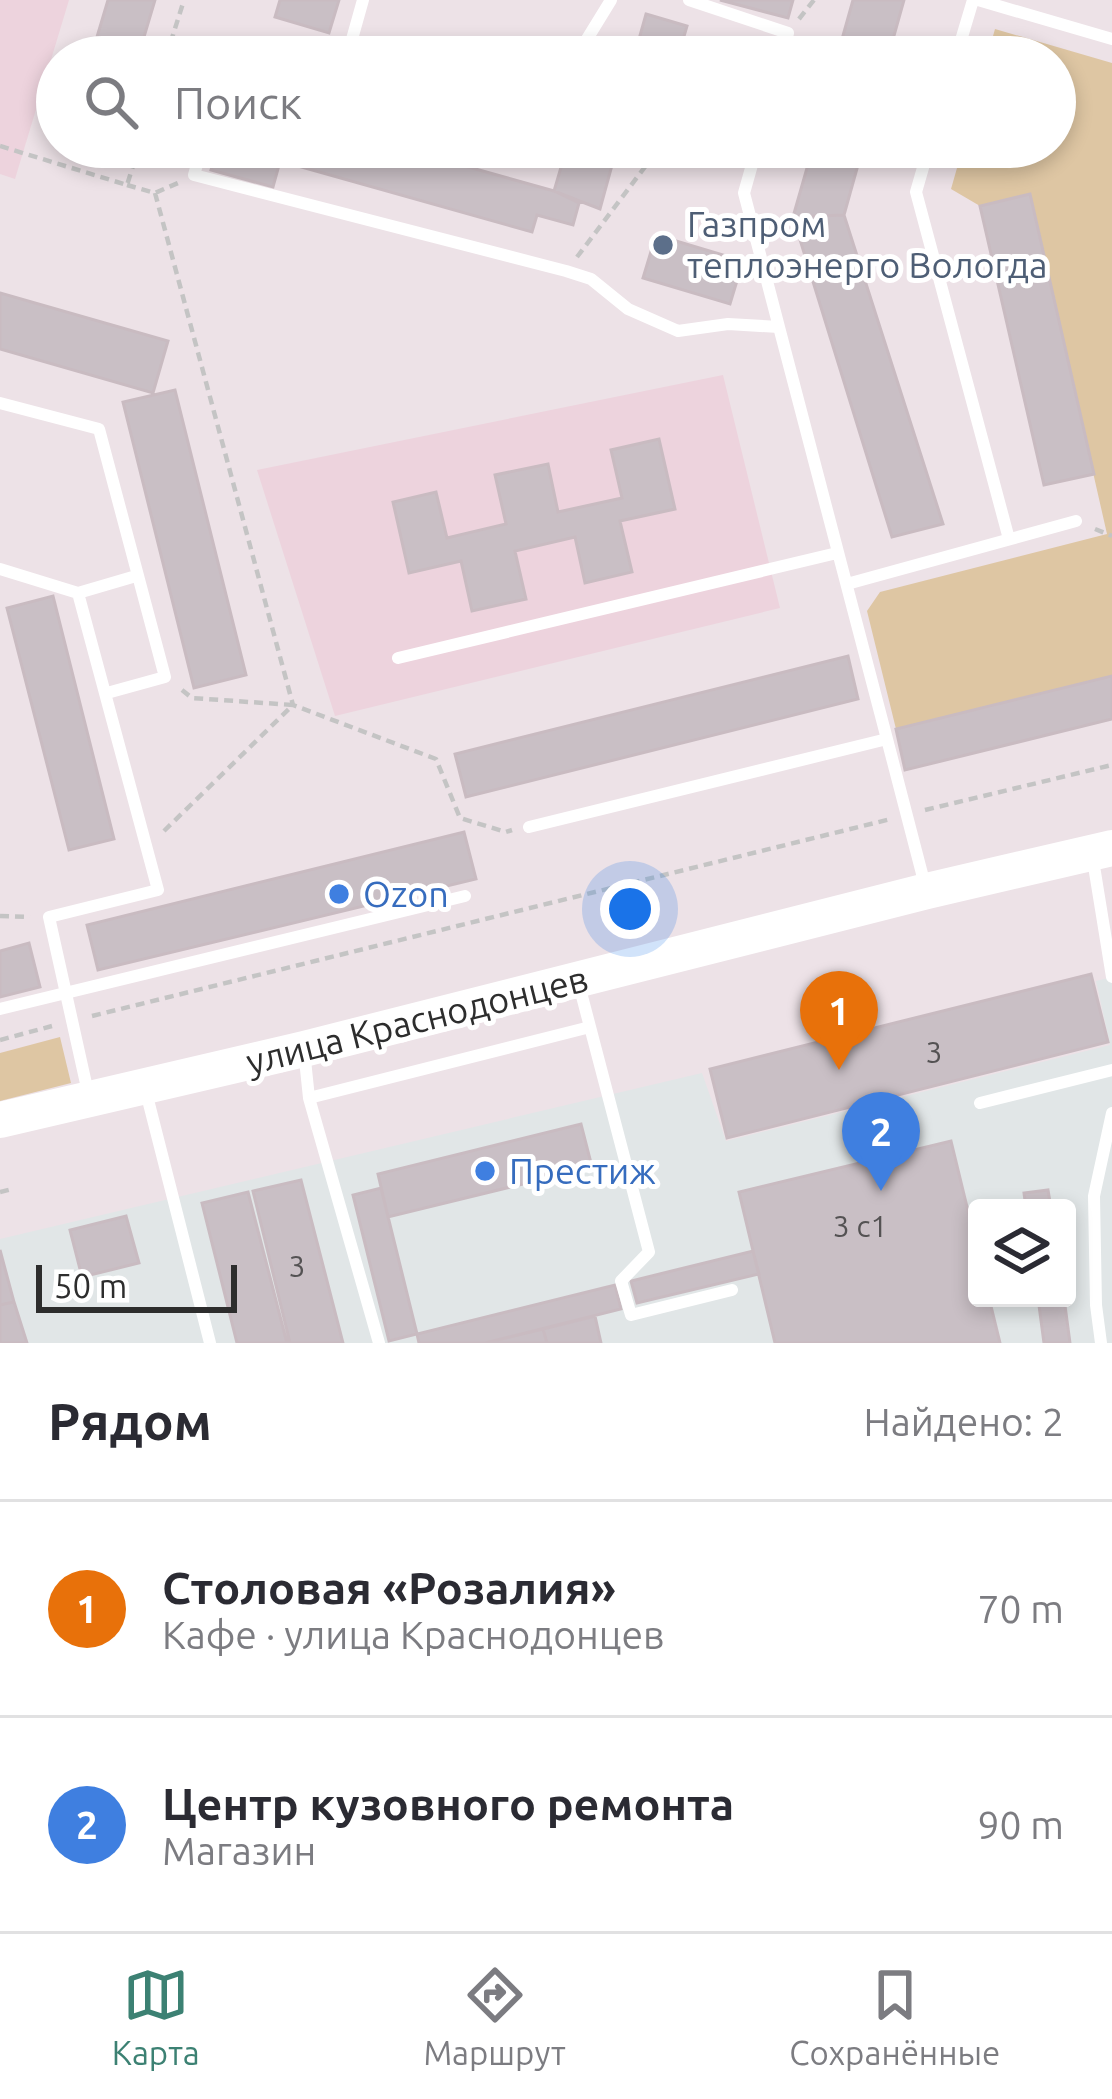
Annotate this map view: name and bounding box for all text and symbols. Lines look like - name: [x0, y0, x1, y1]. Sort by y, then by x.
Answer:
- search box: [36, 36, 1076, 168]
- icon: search: [78, 69, 144, 135]
- text: Поиск: [174, 77, 302, 128]
- place label: Газпром теплоэнерго Вологда: [687, 203, 1048, 285]
- marker: Газпром теплоэнерго Вологда: [650, 232, 676, 258]
- place label: Ozon: [363, 873, 449, 914]
- your location: [600, 879, 660, 939]
- marker: Ozon: [326, 881, 352, 907]
- street label: улица Краснодонцев: [242, 957, 592, 1082]
- pin: 1: [800, 971, 878, 1070]
- house number: 3: [926, 1035, 942, 1069]
- pin: 2: [842, 1092, 920, 1191]
- place label: Престиж: [509, 1150, 656, 1191]
- marker: Престиж: [472, 1158, 498, 1184]
- map controls: [968, 1199, 1076, 1307]
- button: layers: [968, 1199, 1076, 1307]
- house number: 3 с1: [833, 1209, 887, 1243]
- house number: 3: [289, 1249, 305, 1283]
- scale bar: [36, 1259, 237, 1312]
- text: 50 m: [54, 1267, 127, 1304]
- text: Рядом: [48, 1392, 212, 1450]
- text: Найдено: 2: [864, 1400, 1064, 1443]
- text: Столовая «Розалия»: [162, 1562, 616, 1613]
- text: 1: [76, 1587, 98, 1630]
- text: 70 m: [977, 1587, 1064, 1630]
- text: Кафе · улица Краснодонцев: [162, 1613, 665, 1656]
- text: Центр кузовного ремонта: [162, 1778, 734, 1829]
- text: 2: [76, 1803, 98, 1846]
- text: 90 m: [977, 1803, 1064, 1846]
- text: Магазин: [162, 1829, 316, 1872]
- tab: Карта: [112, 1962, 200, 2071]
- tab: Маршрут: [423, 1962, 566, 2071]
- tab: Сохранённые: [789, 1962, 1000, 2071]

